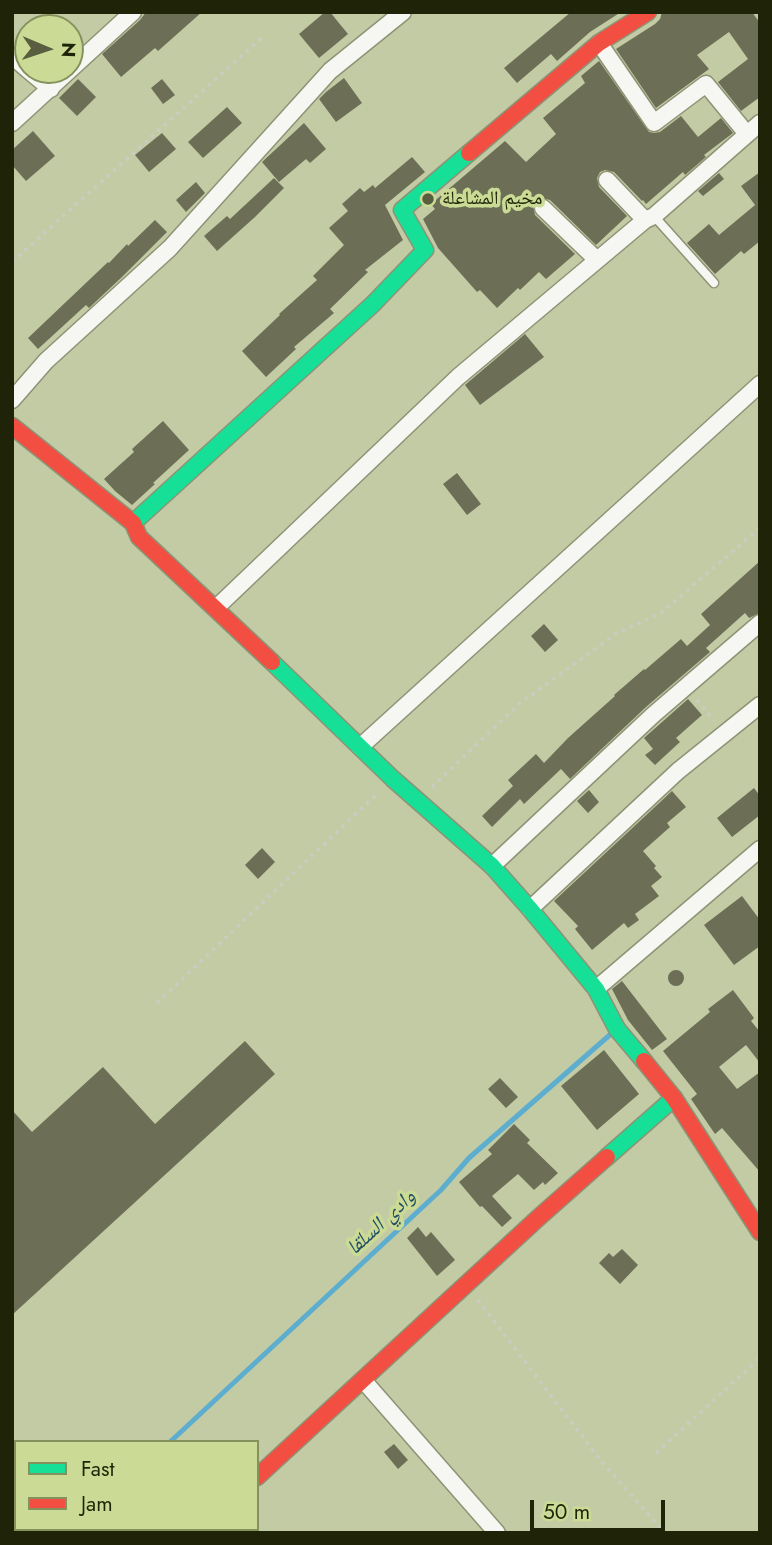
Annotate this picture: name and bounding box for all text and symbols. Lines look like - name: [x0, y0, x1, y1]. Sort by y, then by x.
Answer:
- north arrow: [14, 14, 84, 84]
- text: N: [55, 42, 82, 58]
- place label: مخيم المشاعلة: [442, 188, 543, 210]
- marker: مخيم المشاعلة: [420, 191, 436, 207]
- water label: وادي السلقا: [342, 1185, 422, 1261]
- legend: [14, 1440, 259, 1531]
- text: Fast: [81, 1454, 114, 1484]
- scale bar: [534, 1486, 669, 1530]
- text: Jam: [81, 1489, 113, 1519]
- text: 50 m: [543, 1497, 590, 1527]

